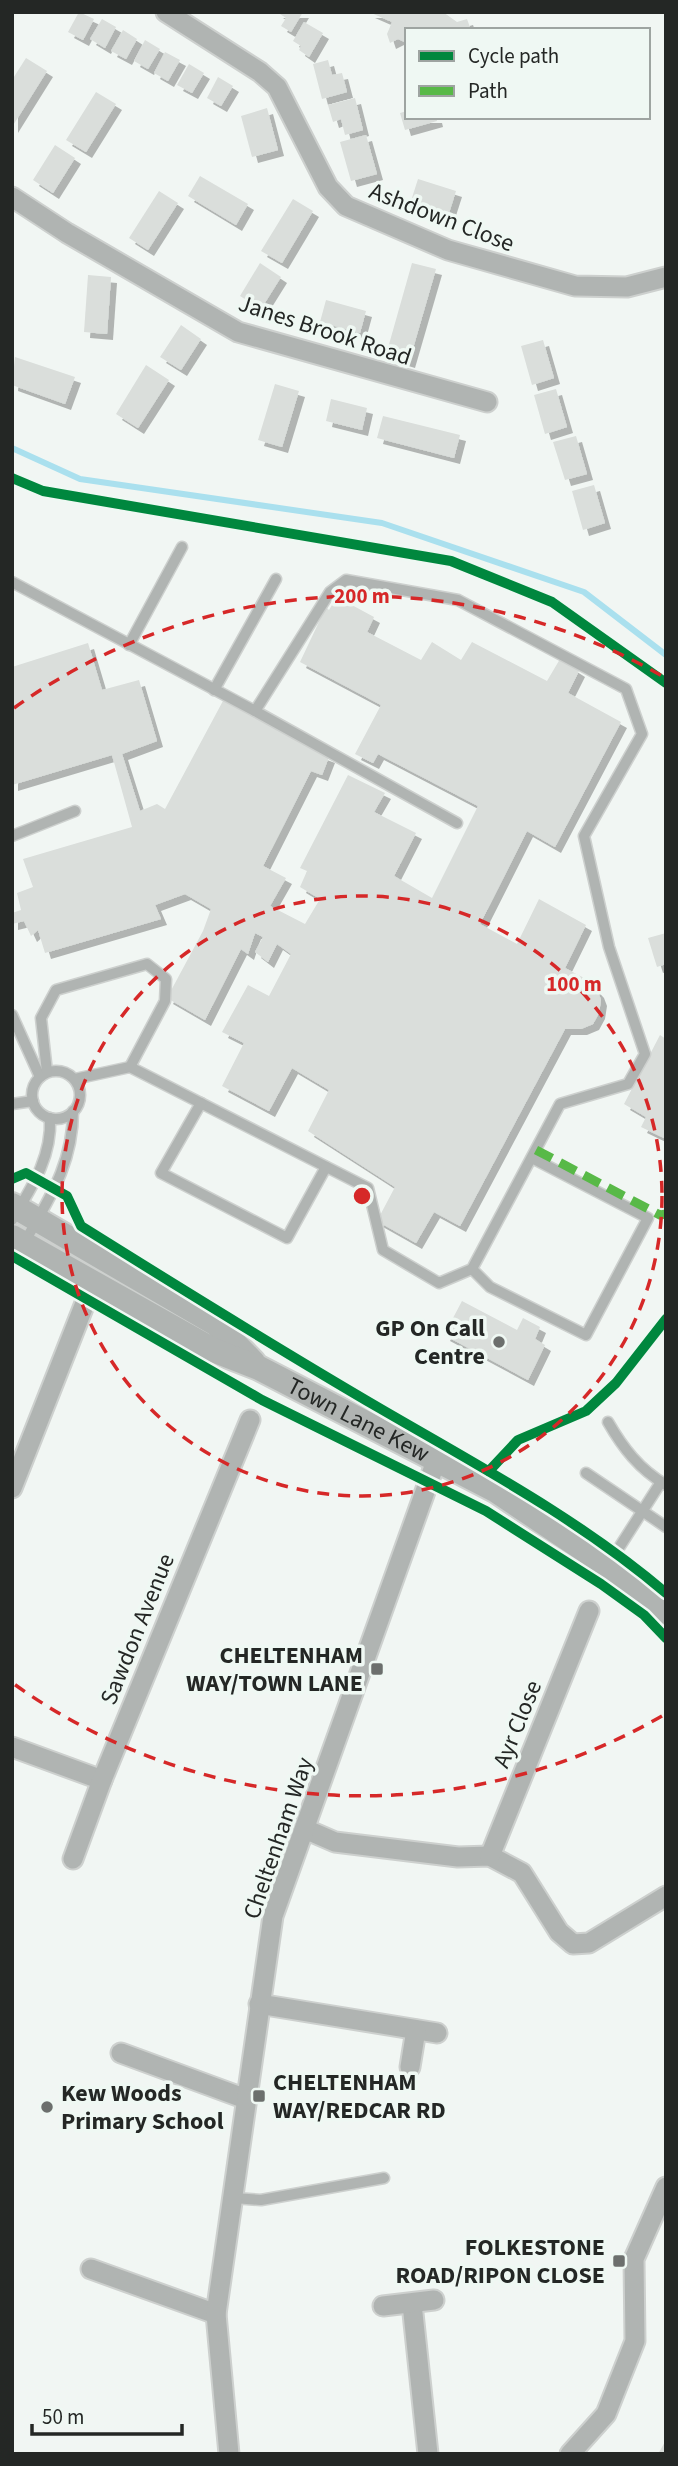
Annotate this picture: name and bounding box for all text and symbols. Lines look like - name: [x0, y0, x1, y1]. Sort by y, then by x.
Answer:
- legend: [405, 28, 650, 119]
- text: Cycle path: [468, 41, 559, 71]
- text: Path: [468, 76, 508, 106]
- street label: Ashdown Close: [364, 174, 519, 261]
- street label: Janes Brook Road: [234, 286, 416, 375]
- text: 200 m: [334, 581, 390, 611]
- text: 100 m: [546, 969, 602, 999]
- centre of rings: [350, 1184, 374, 1208]
- place label: GP On Call Centre: [375, 1311, 485, 1374]
- marker: GP On Call Centre: [491, 1334, 507, 1350]
- street label: Town Lane Kew: [281, 1368, 436, 1471]
- street label: Sawdon Avenue: [91, 1548, 184, 1710]
- place label: CHELTENHAM WAY/TOWN LANE: [186, 1638, 363, 1701]
- marker: CHELTENHAM WAY/TOWN LANE: [369, 1661, 385, 1677]
- street label: Ayr Close: [484, 1675, 551, 1773]
- street label: Cheltenham Way: [234, 1752, 323, 1924]
- place label: CHELTENHAM WAY/REDCAR RD: [273, 2065, 446, 2128]
- place label: Kew Woods Primary School: [61, 2076, 224, 2139]
- marker: CHELTENHAM WAY/REDCAR RD: [251, 2088, 267, 2104]
- marker: Kew Woods Primary School: [39, 2099, 55, 2115]
- place label: FOLKESTONE ROAD/RIPON CLOSE: [395, 2230, 605, 2293]
- marker: FOLKESTONE ROAD/RIPON CLOSE: [611, 2253, 627, 2269]
- scale bar: [32, 2392, 182, 2436]
- text: 50 m: [42, 2402, 84, 2432]

